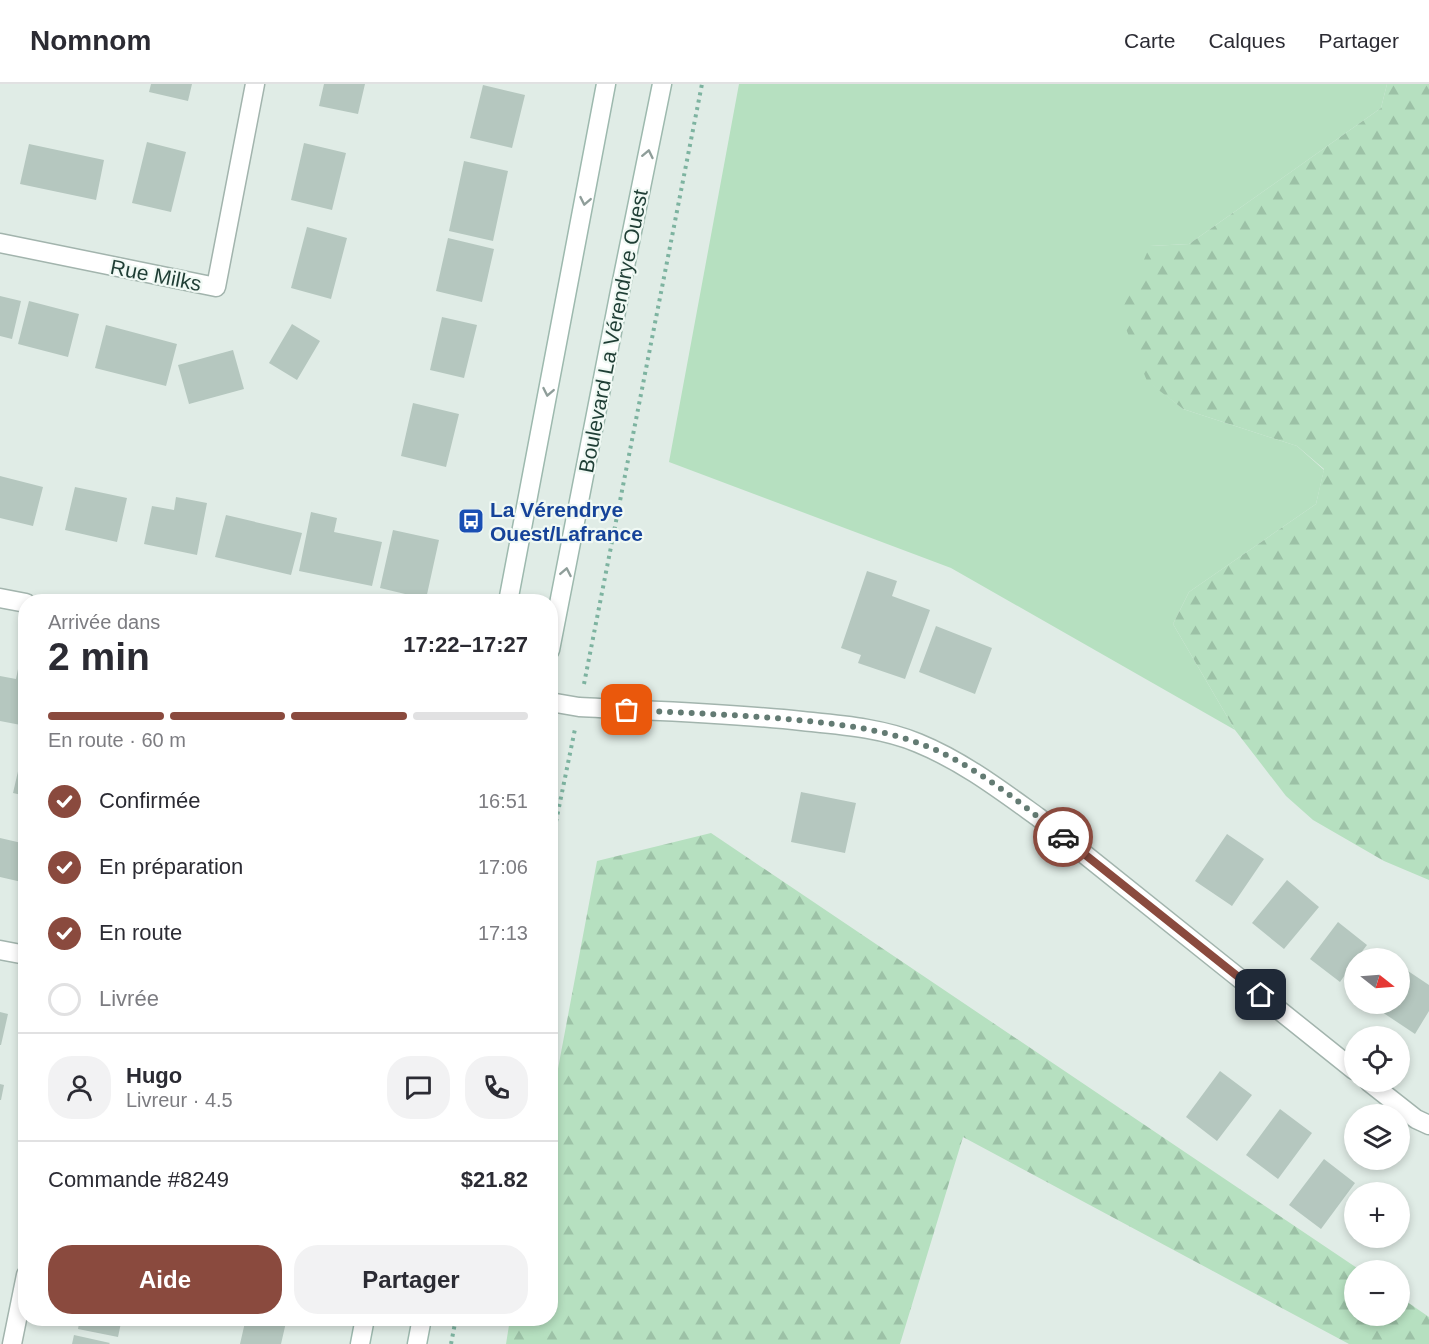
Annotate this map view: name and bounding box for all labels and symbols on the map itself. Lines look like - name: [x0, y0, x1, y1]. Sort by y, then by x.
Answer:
- one-way arrow: [641, 149, 654, 159]
- street label: Boulevard La Vérendrye Ouest: [574, 187, 652, 475]
- one-way arrow: [579, 195, 592, 205]
- street label: Rue Milks: [109, 255, 203, 295]
- one-way arrow: [542, 387, 555, 397]
- place label: La Vérendrye Ouest/Lafrance: [490, 498, 643, 545]
- bus stop icon: La Vérendrye Ouest/Lafrance: [456, 506, 486, 536]
- one-way arrow: [559, 567, 572, 577]
- pin: [601, 684, 652, 735]
- courier: [1033, 807, 1093, 867]
- north arrow: [1344, 948, 1410, 1014]
- pin: [1235, 969, 1286, 1020]

